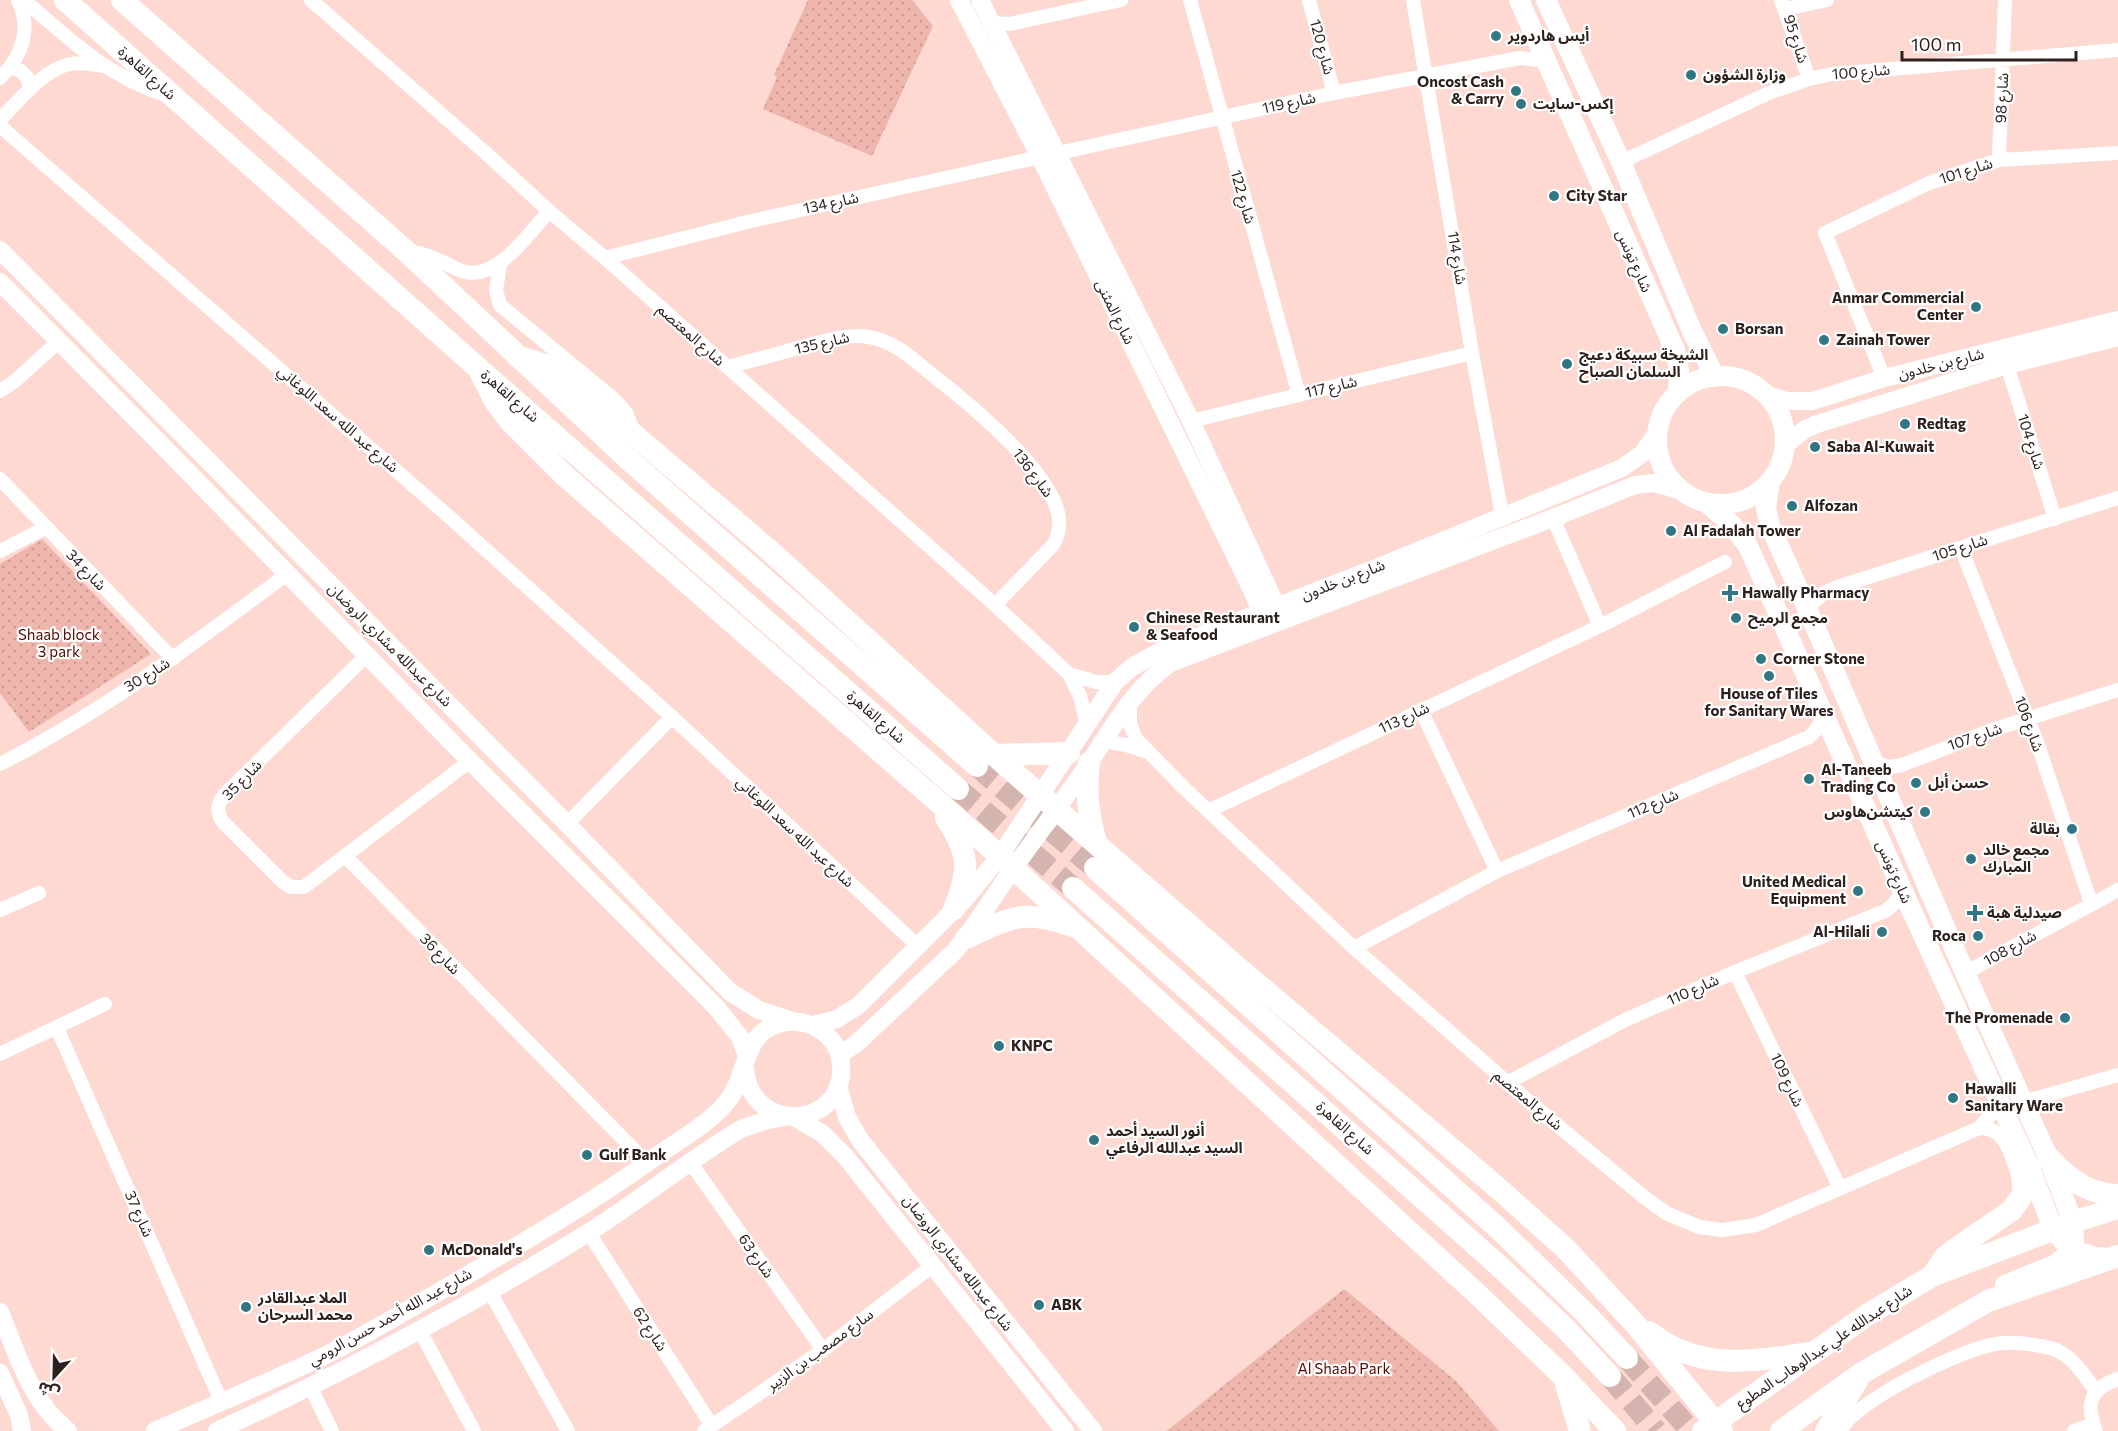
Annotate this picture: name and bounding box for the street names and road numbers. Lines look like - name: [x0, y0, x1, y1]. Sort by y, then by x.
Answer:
- street label: شارع 95: [1777, 12, 1813, 67]
- street label: شارع 120: [1303, 17, 1339, 78]
- street label: شارع القاهرة: [112, 42, 180, 106]
- street label: شارع 100: [1831, 59, 1891, 86]
- street label: شارع 98: [1991, 72, 2015, 124]
- street label: شارع 119: [1260, 88, 1318, 120]
- street label: شارع 101: [1937, 153, 1996, 191]
- street label: شارع 122: [1224, 168, 1260, 227]
- street label: شارع 134: [801, 187, 861, 221]
- street label: شارع تونس: [1609, 226, 1657, 297]
- street label: شارع 114: [1441, 230, 1471, 287]
- street label: شارع المثنى: [1089, 276, 1139, 349]
- street label: شارع المعتصم: [652, 299, 729, 372]
- street label: شارع 135: [793, 327, 852, 361]
- street label: شارع بن خلدون: [1896, 344, 1987, 386]
- street label: شارع عبد الله سعد اللوغاني: [272, 361, 403, 479]
- street label: شارع القاهرة: [475, 365, 544, 429]
- street label: شارع 117: [1303, 371, 1360, 405]
- street label: شارع 104: [2011, 412, 2049, 473]
- street label: شارع 136: [1007, 445, 1058, 503]
- street label: شارع 105: [1930, 530, 1991, 568]
- street label: شارع 34: [60, 545, 111, 596]
- street label: شارع بن خلدون: [1298, 555, 1389, 607]
- street label: شارع عبدالله مشاري الروضان: [322, 579, 457, 713]
- street label: شارع 30: [120, 653, 175, 699]
- street label: شارع القاهرة: [841, 686, 910, 750]
- street label: شارع 106: [2008, 694, 2048, 755]
- street label: شارع 113: [1376, 698, 1434, 740]
- street label: شارع 107: [1945, 718, 2006, 757]
- street label: شارع 35: [218, 755, 268, 806]
- street label: شارع عبد الله سعد اللوغاني: [730, 772, 858, 894]
- street label: شارع 112: [1625, 784, 1682, 825]
- street label: شارع تونس: [1869, 837, 1917, 908]
- street label: شارع 108: [1980, 925, 2041, 972]
- street label: شارع 36: [414, 929, 465, 980]
- street label: شارع 110: [1664, 970, 1723, 1012]
- street label: شارع 109: [1764, 1050, 1808, 1111]
- street label: شارع المعتصم: [1488, 1065, 1567, 1136]
- street label: شارع القاهرة: [1310, 1097, 1378, 1161]
- street label: شارع 37: [118, 1188, 158, 1241]
- street label: شارع عبدالله مشاري الروضان: [897, 1191, 1018, 1337]
- street label: شارع 63: [732, 1230, 779, 1283]
- street label: شارع عبد الله أحمد حسن الرومي: [305, 1264, 477, 1372]
- street label: شارع عبدالله علي عبدالوهاب المطوع: [1732, 1280, 1917, 1415]
- street label: شارع 62: [626, 1303, 672, 1356]
- street label: سارع مصعب بن الزبير: [762, 1304, 879, 1398]

